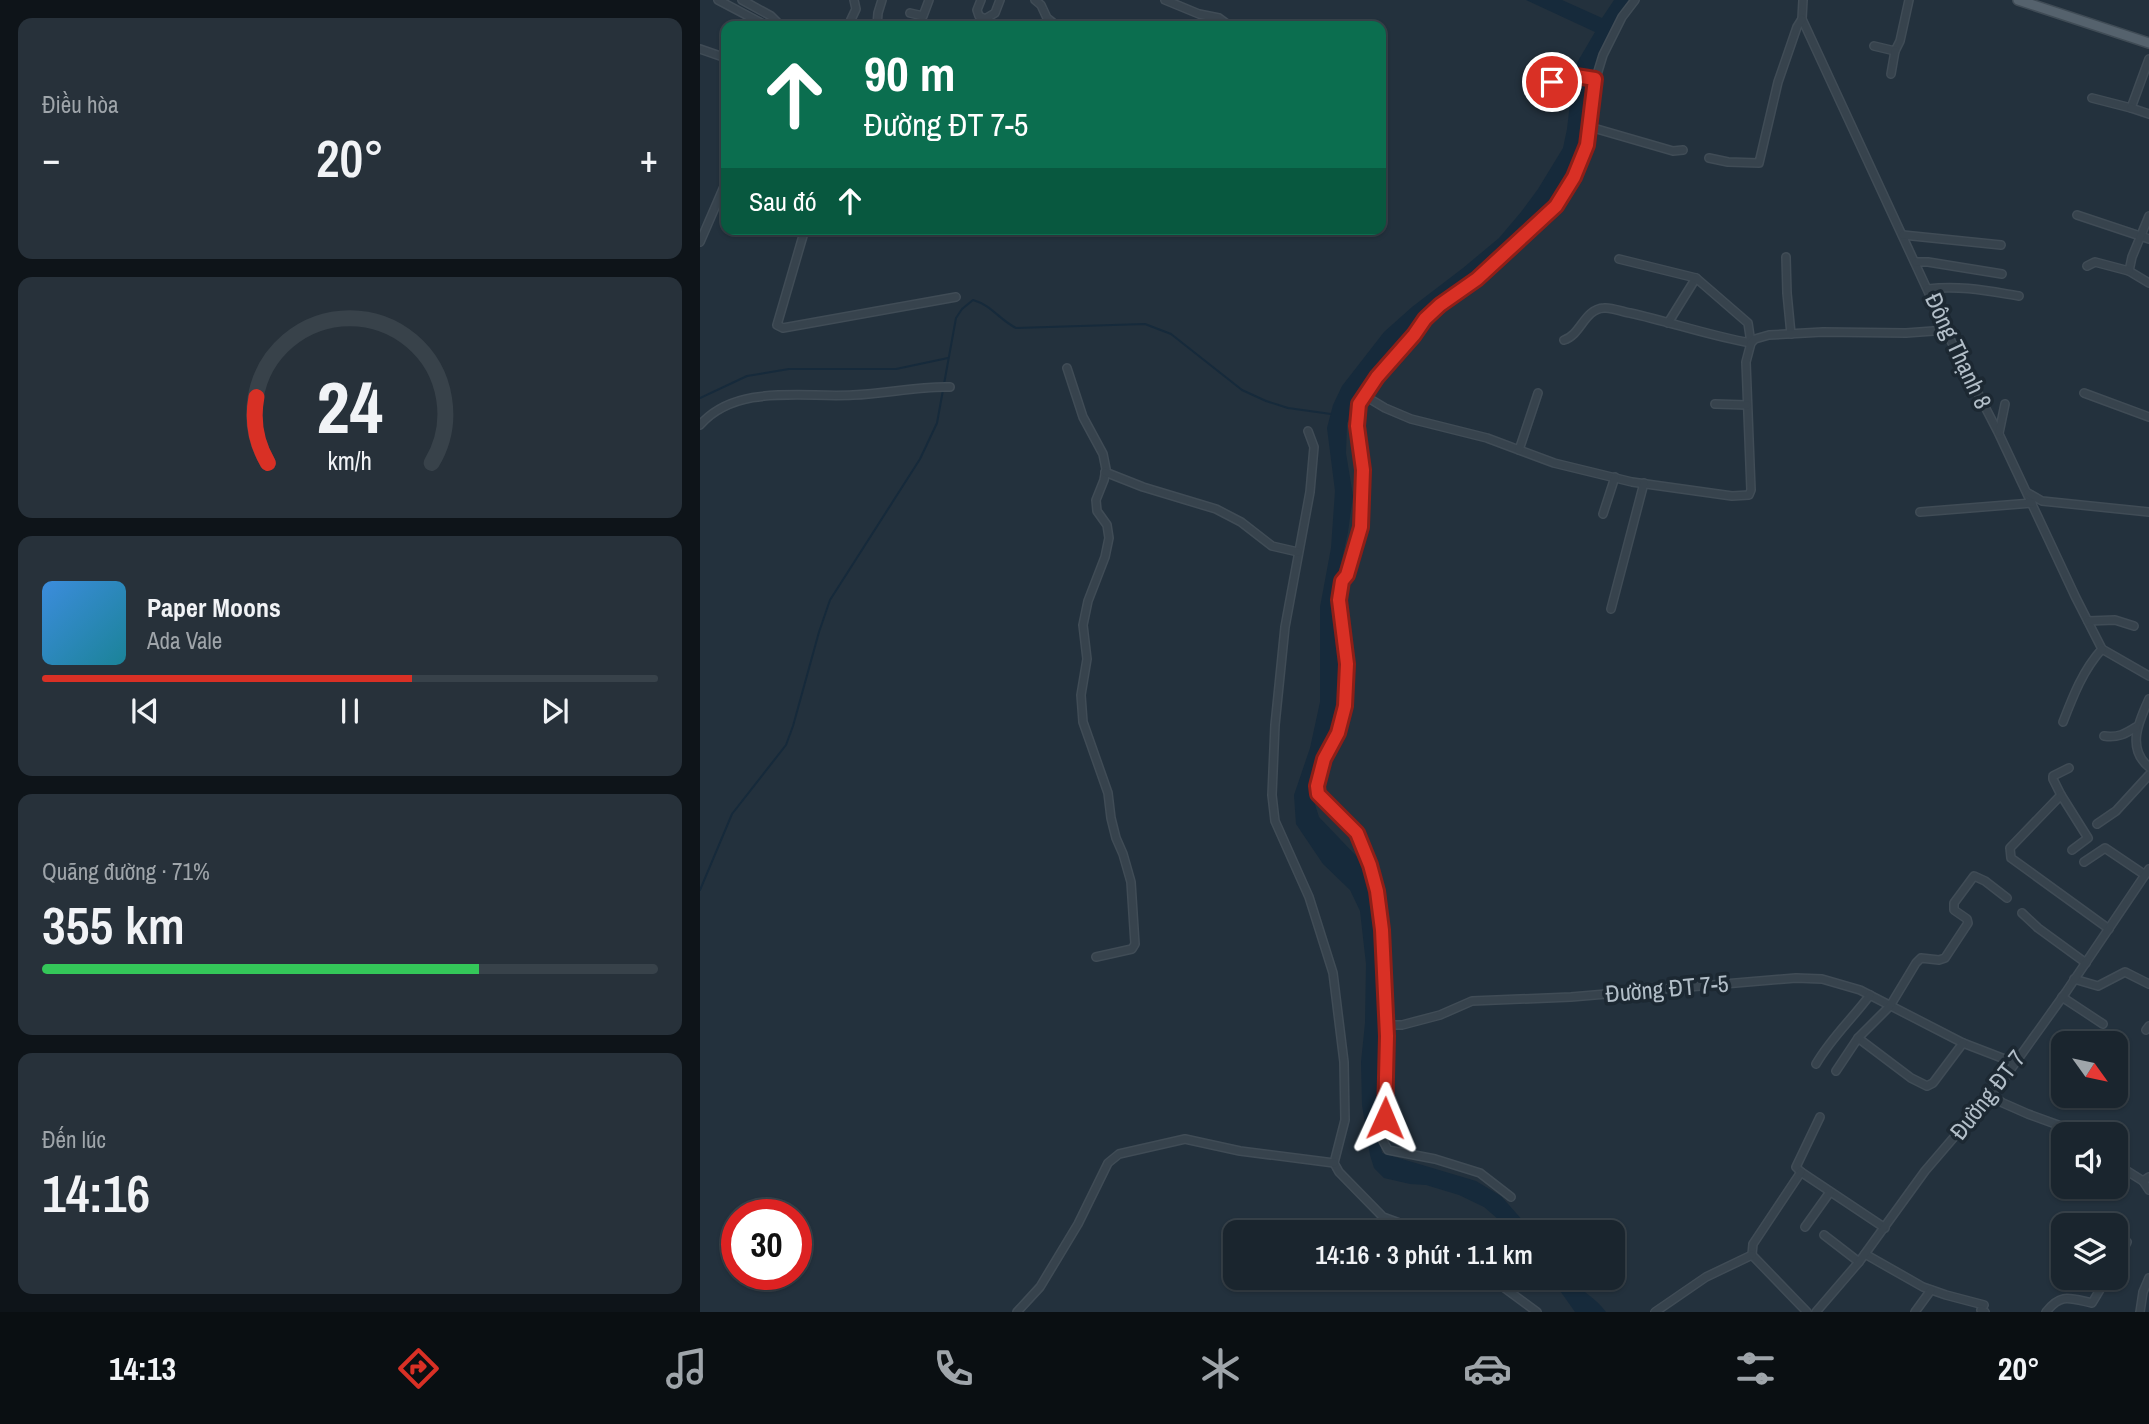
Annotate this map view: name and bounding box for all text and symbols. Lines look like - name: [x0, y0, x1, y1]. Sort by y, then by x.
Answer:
- text: 90 m: [864, 40, 956, 106]
- icon: ahead: [749, 49, 840, 140]
- pin: [1522, 52, 1582, 112]
- icon: arrive: [1533, 63, 1571, 101]
- text: Điều hòa: [42, 89, 119, 120]
- text: Đường ĐT 7-5: [864, 103, 1028, 146]
- text: 20°: [316, 123, 384, 193]
- text: −: [42, 133, 60, 184]
- text: +: [640, 133, 658, 184]
- icon: ahead: [831, 182, 869, 220]
- text: Sau đó: [749, 184, 817, 219]
- street label: Đông Thạnh 8: [1918, 287, 2000, 414]
- text: 24: [317, 359, 383, 457]
- text: km/h: [328, 444, 372, 478]
- text: Paper Moons: [147, 590, 281, 625]
- text: Ada Vale: [147, 625, 222, 656]
- icon: previous: [126, 692, 164, 730]
- icon: pause: [331, 692, 369, 730]
- icon: next: [536, 692, 574, 730]
- text: Quãng đường · 71%: [42, 856, 210, 887]
- text: 355 km: [42, 890, 185, 960]
- street label: Đường ĐT 7-5: [1604, 967, 1730, 1009]
- north arrow: [2051, 1031, 2128, 1108]
- map controls: [2051, 1031, 2128, 1290]
- street label: Đường ĐT 7: [1942, 1043, 2032, 1146]
- position arrow: [1348, 1081, 1422, 1155]
- button: sound: [2051, 1122, 2128, 1199]
- text: Đến lúc: [42, 1124, 106, 1155]
- text: 14:16: [42, 1158, 150, 1228]
- speed limit sign: 30: [721, 1199, 812, 1290]
- button: layers: [2051, 1213, 2128, 1290]
- text: 14:16 · 3 phút · 1.1 km: [1315, 1237, 1533, 1272]
- icon: directions: [394, 1344, 443, 1393]
- icon: music: [662, 1344, 711, 1393]
- icon: phone: [929, 1344, 978, 1393]
- icon: climate: [1196, 1344, 1245, 1393]
- icon: car: [1463, 1344, 1512, 1393]
- icon: filters: [1731, 1344, 1780, 1393]
- text: 14:13: [109, 1347, 176, 1390]
- text: 20°: [1998, 1347, 2040, 1390]

